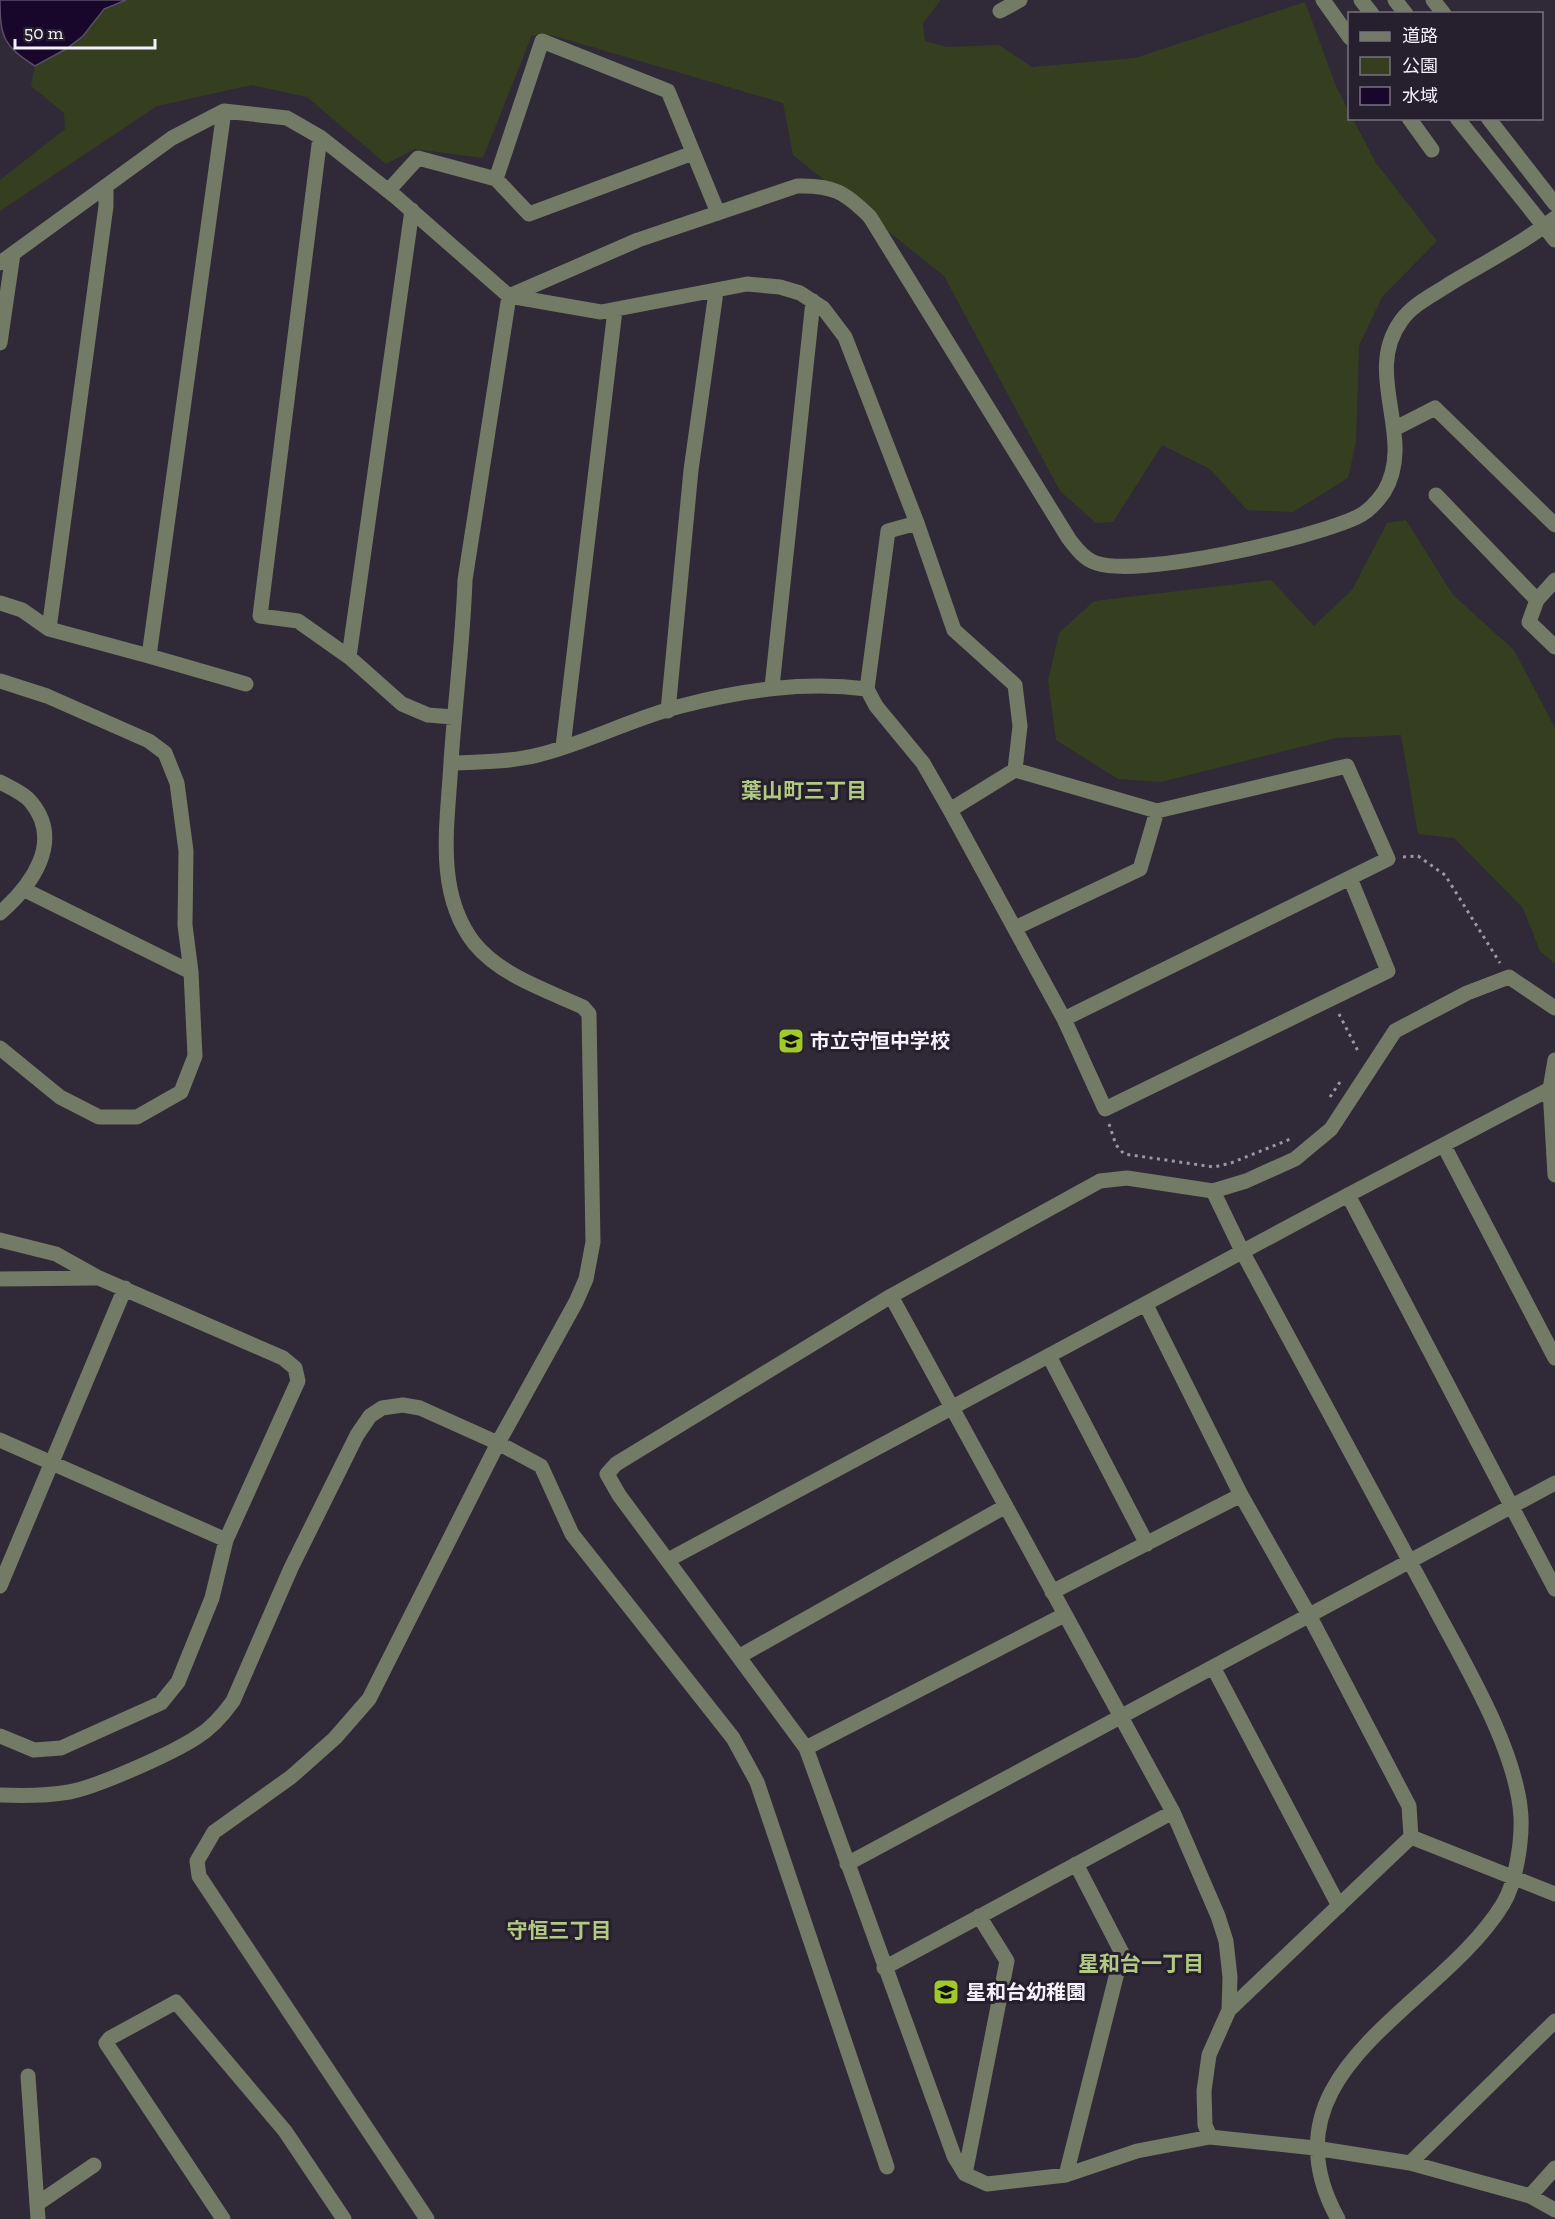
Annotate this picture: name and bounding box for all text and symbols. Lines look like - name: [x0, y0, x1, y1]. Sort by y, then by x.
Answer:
- scale bar: [15, 12, 154, 50]
- legend: [1348, 12, 1543, 120]
- text: 50 m: [24, 22, 64, 44]
- text: 道路: [1402, 25, 1438, 47]
- text: 公園: [1402, 55, 1438, 77]
- text: 水域: [1402, 85, 1438, 107]
- district label: 葉山町三丁目: [741, 778, 867, 803]
- school or university icon: 市立守恒中学校: [776, 1026, 806, 1056]
- place label: 市立守恒中学校: [810, 1029, 950, 1053]
- district label: 守恒三丁目: [507, 1918, 612, 1943]
- district label: 星和台一丁目: [1078, 1951, 1204, 1976]
- school or university icon: 星和台幼稚園: [931, 1977, 961, 2007]
- place label: 星和台幼稚園: [966, 1980, 1086, 2004]

